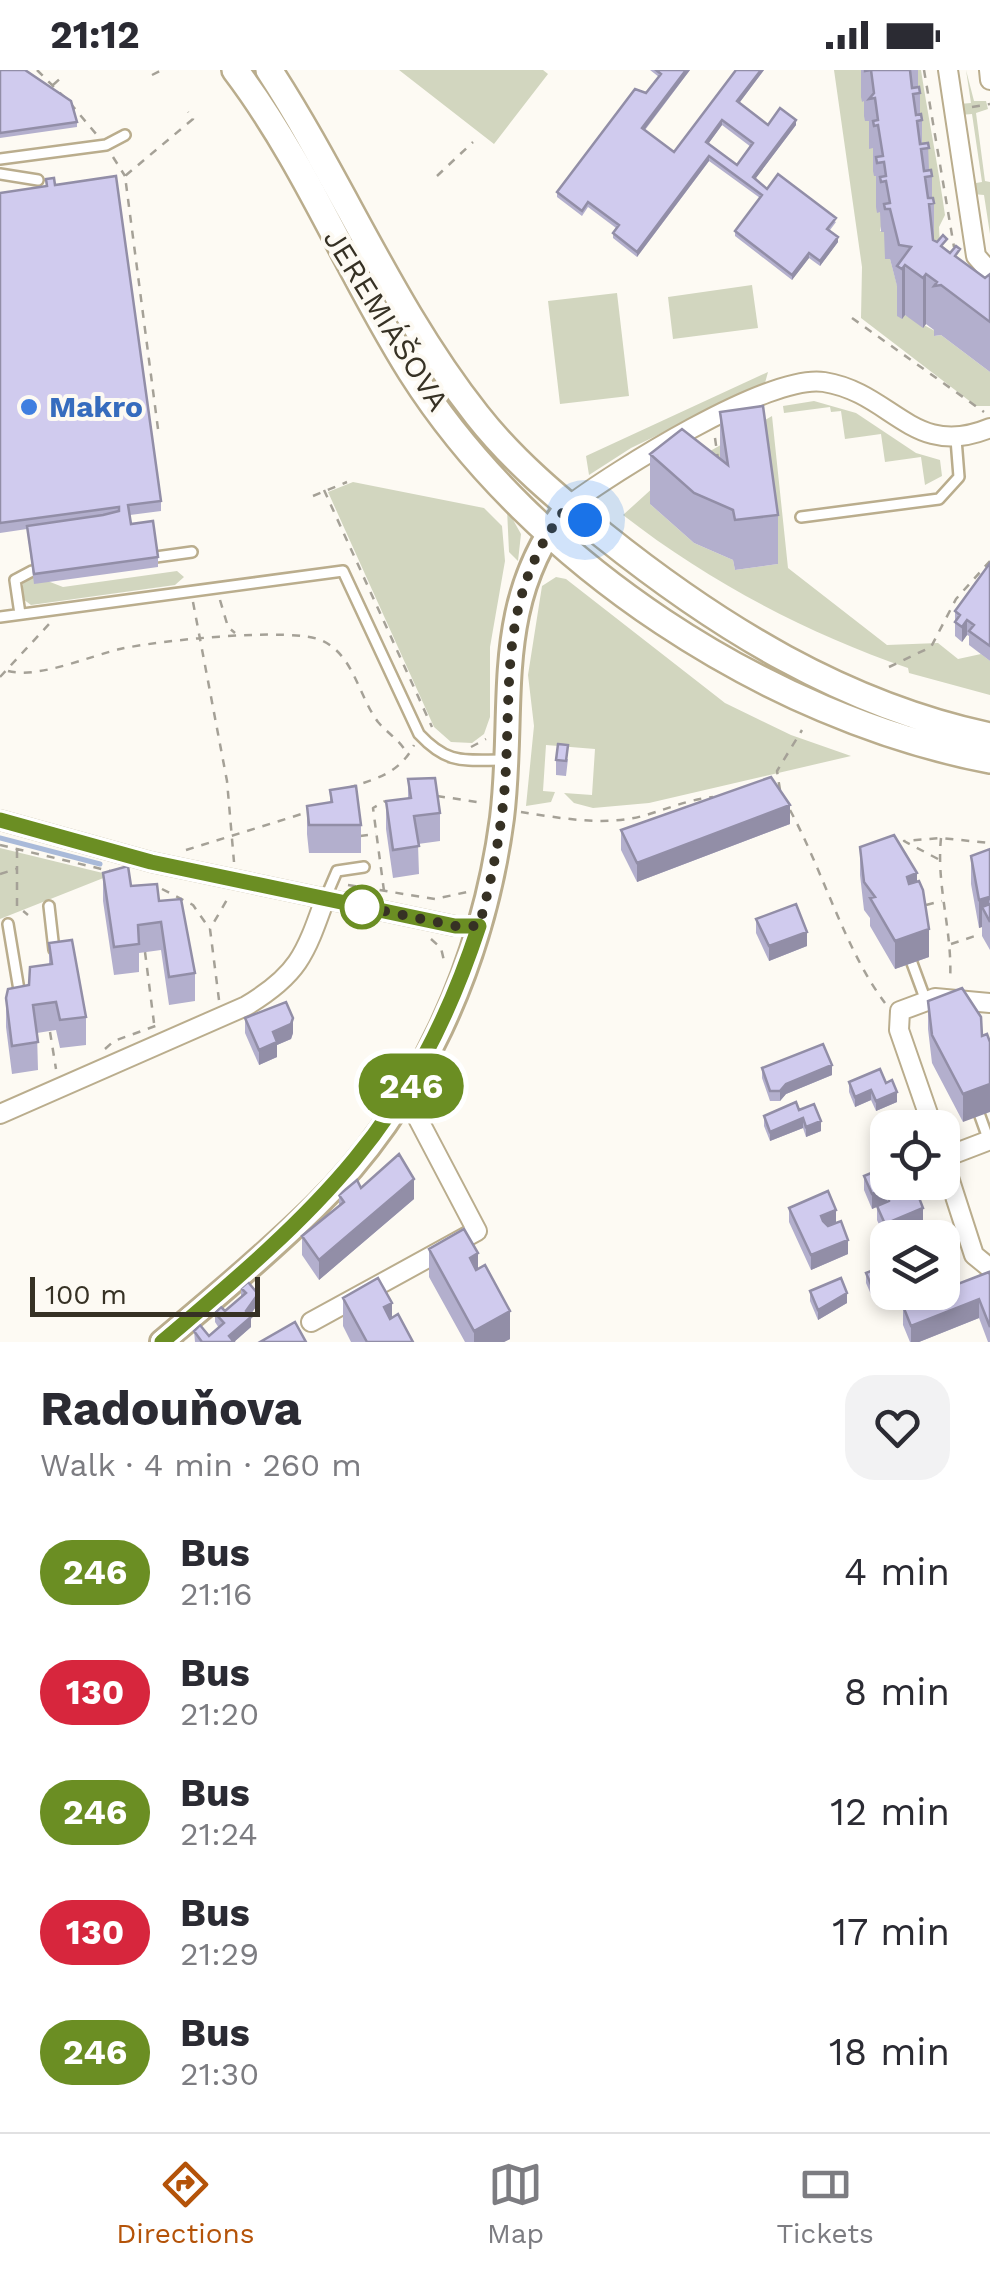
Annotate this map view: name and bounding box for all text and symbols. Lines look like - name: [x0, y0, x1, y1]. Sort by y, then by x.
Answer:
- text: 21:12: [50, 13, 140, 57]
- street label: JEREMIÁŠOVA: [316, 222, 456, 417]
- place label: Makro: [49, 389, 143, 424]
- marker: Makro: [18, 396, 40, 418]
- your location: [560, 495, 610, 545]
- unlabelled marker: [341, 886, 383, 928]
- line badge: 246: [354, 1054, 468, 1118]
- text: 246: [379, 1065, 443, 1107]
- map controls: [870, 1110, 960, 1310]
- button: locate: [870, 1110, 960, 1200]
- button: layers: [870, 1220, 960, 1310]
- scale bar: [30, 1272, 260, 1316]
- text: 100 m: [45, 1278, 127, 1311]
- button: heart: [845, 1375, 950, 1480]
- text: Radouňova: [40, 1380, 302, 1437]
- text: Walk · 4 min · 260 m: [40, 1446, 362, 1484]
- text: Bus: [180, 1531, 250, 1575]
- text: 4 min: [844, 1550, 950, 1594]
- text: 246: [63, 1551, 127, 1593]
- text: 21:16: [180, 1575, 253, 1613]
- text: Bus: [180, 1651, 250, 1695]
- text: 8 min: [844, 1670, 950, 1714]
- text: 130: [66, 1671, 124, 1713]
- text: 21:20: [180, 1695, 259, 1733]
- text: Bus: [180, 1771, 250, 1815]
- text: 12 min: [830, 1790, 950, 1834]
- text: 246: [63, 1791, 127, 1833]
- text: 21:24: [180, 1815, 258, 1853]
- text: Bus: [180, 1891, 250, 1935]
- text: 17 min: [832, 1910, 950, 1954]
- text: 130: [66, 1911, 124, 1953]
- text: 21:29: [180, 1935, 259, 1973]
- text: Bus: [180, 2011, 250, 2055]
- text: 18 min: [829, 2030, 950, 2074]
- text: 246: [63, 2031, 127, 2073]
- text: 21:30: [180, 2055, 259, 2093]
- tab: Directions: [116, 2157, 255, 2250]
- tab: Map: [487, 2157, 544, 2250]
- tab: Tickets: [777, 2157, 874, 2250]

